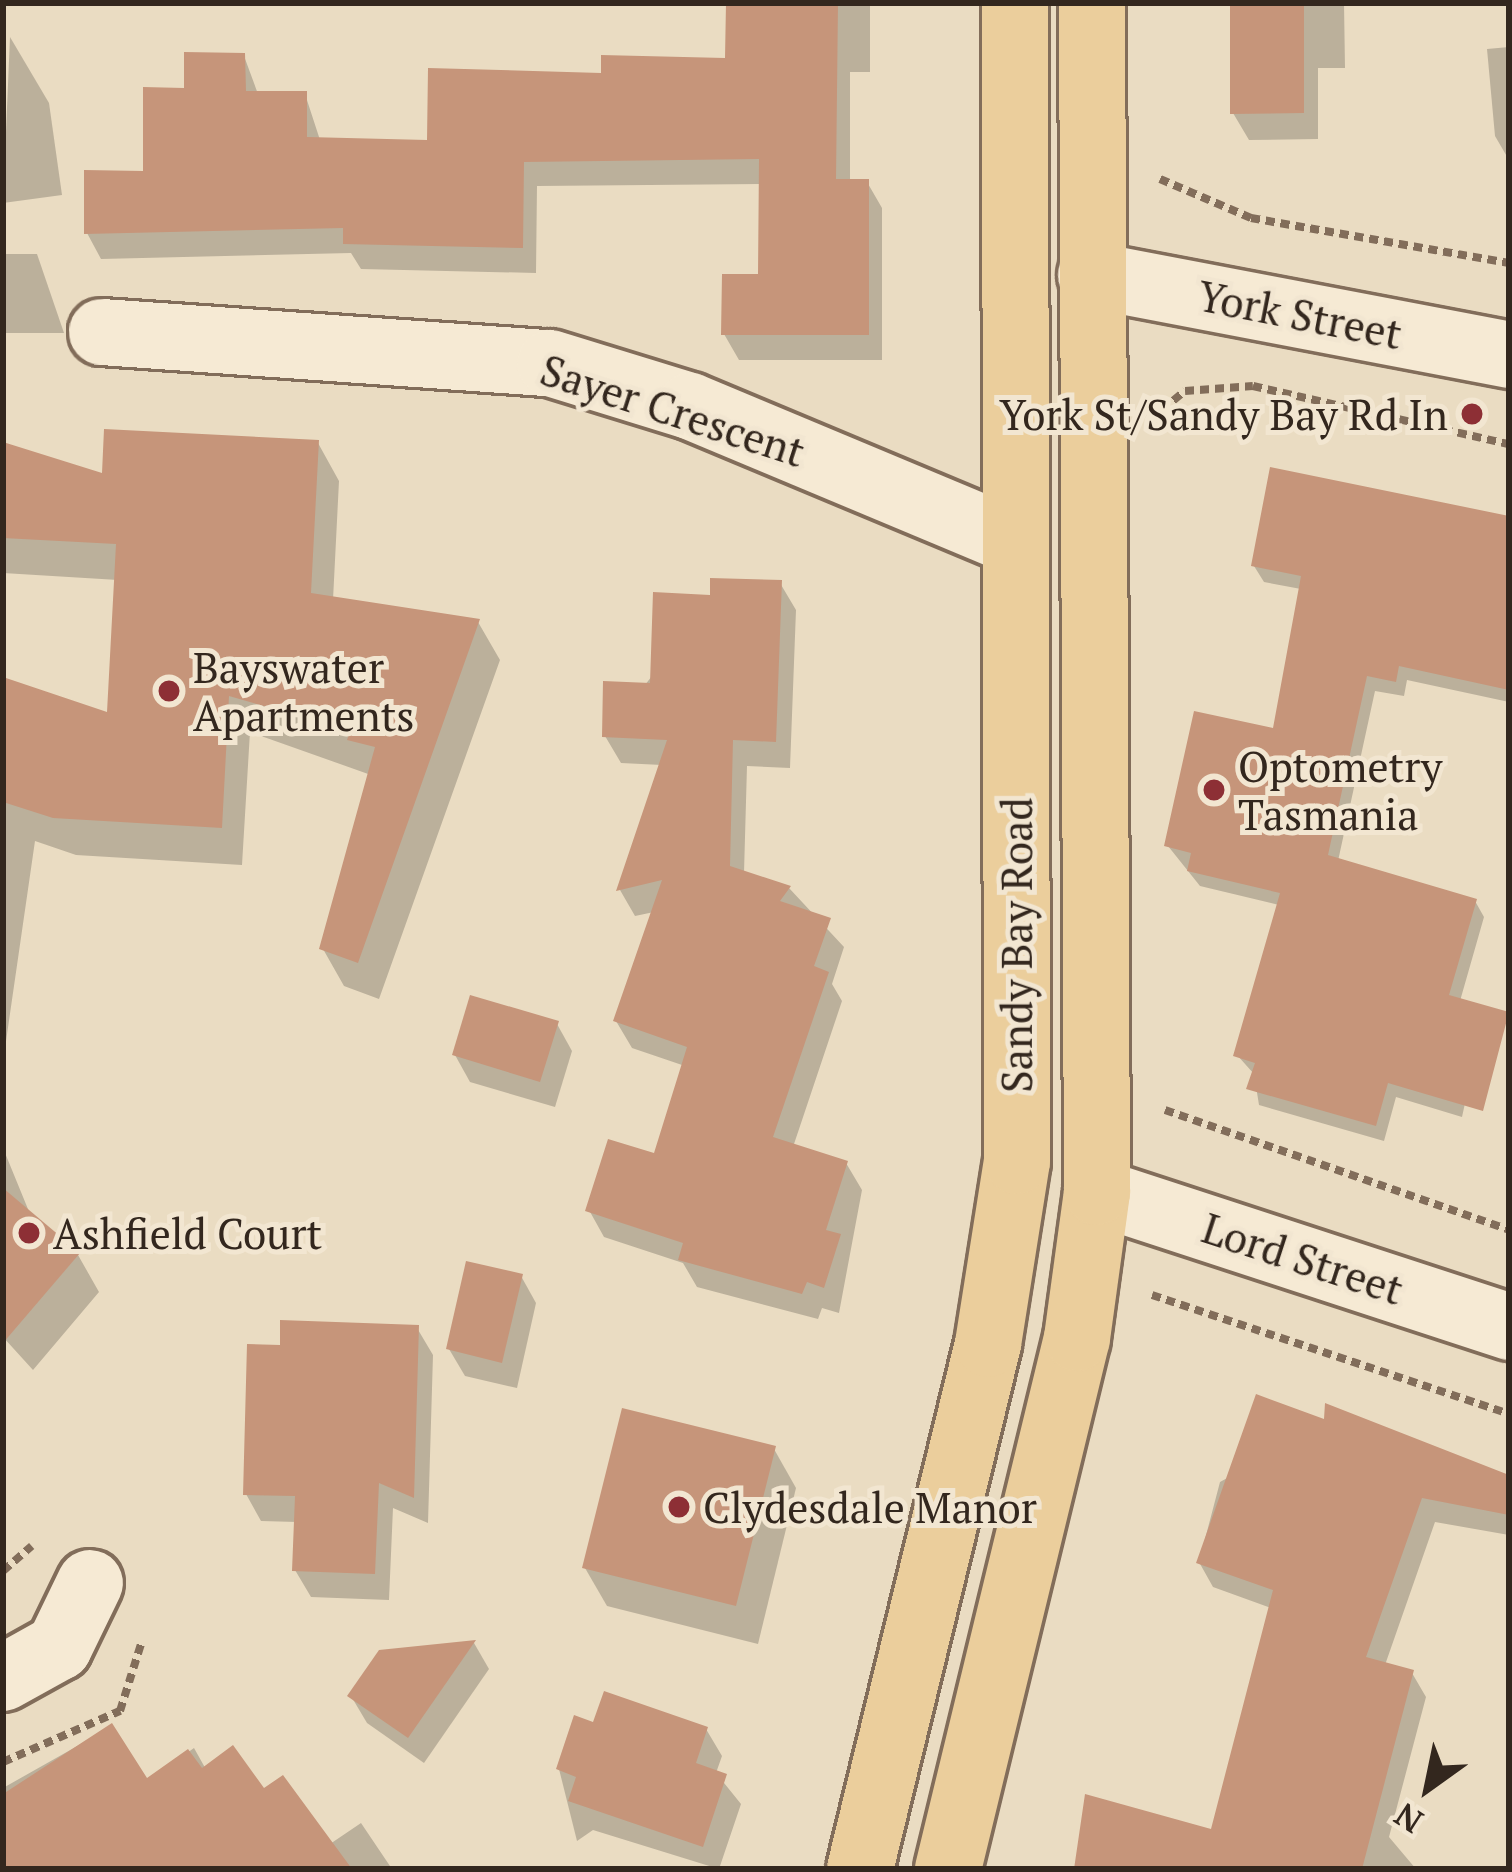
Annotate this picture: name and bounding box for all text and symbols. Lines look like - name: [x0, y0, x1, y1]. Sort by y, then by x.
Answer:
- street label: York Street: [1194, 270, 1406, 358]
- street label: Sayer Crescent: [535, 344, 811, 476]
- place label: York St/Sandy Bay Rd In: [999, 389, 1448, 439]
- marker: York St/Sandy Bay Rd In: [1459, 401, 1485, 427]
- place label: Bayswater Apartments: [193, 642, 414, 740]
- marker: Bayswater Apartments: [156, 678, 182, 704]
- place label: Optometry Tasmania: [1238, 741, 1442, 840]
- marker: Optometry Tasmania: [1201, 777, 1227, 803]
- street label: Sandy Bay Road: [991, 797, 1041, 1093]
- street label: Lord Street: [1196, 1202, 1410, 1314]
- place label: Ashfield Court: [53, 1208, 322, 1258]
- marker: Ashfield Court: [16, 1220, 42, 1246]
- place label: Clydesdale Manor: [703, 1482, 1037, 1532]
- marker: Clydesdale Manor: [666, 1494, 692, 1520]
- north arrow: [1368, 1728, 1488, 1848]
- text: N: [1386, 1794, 1430, 1843]

